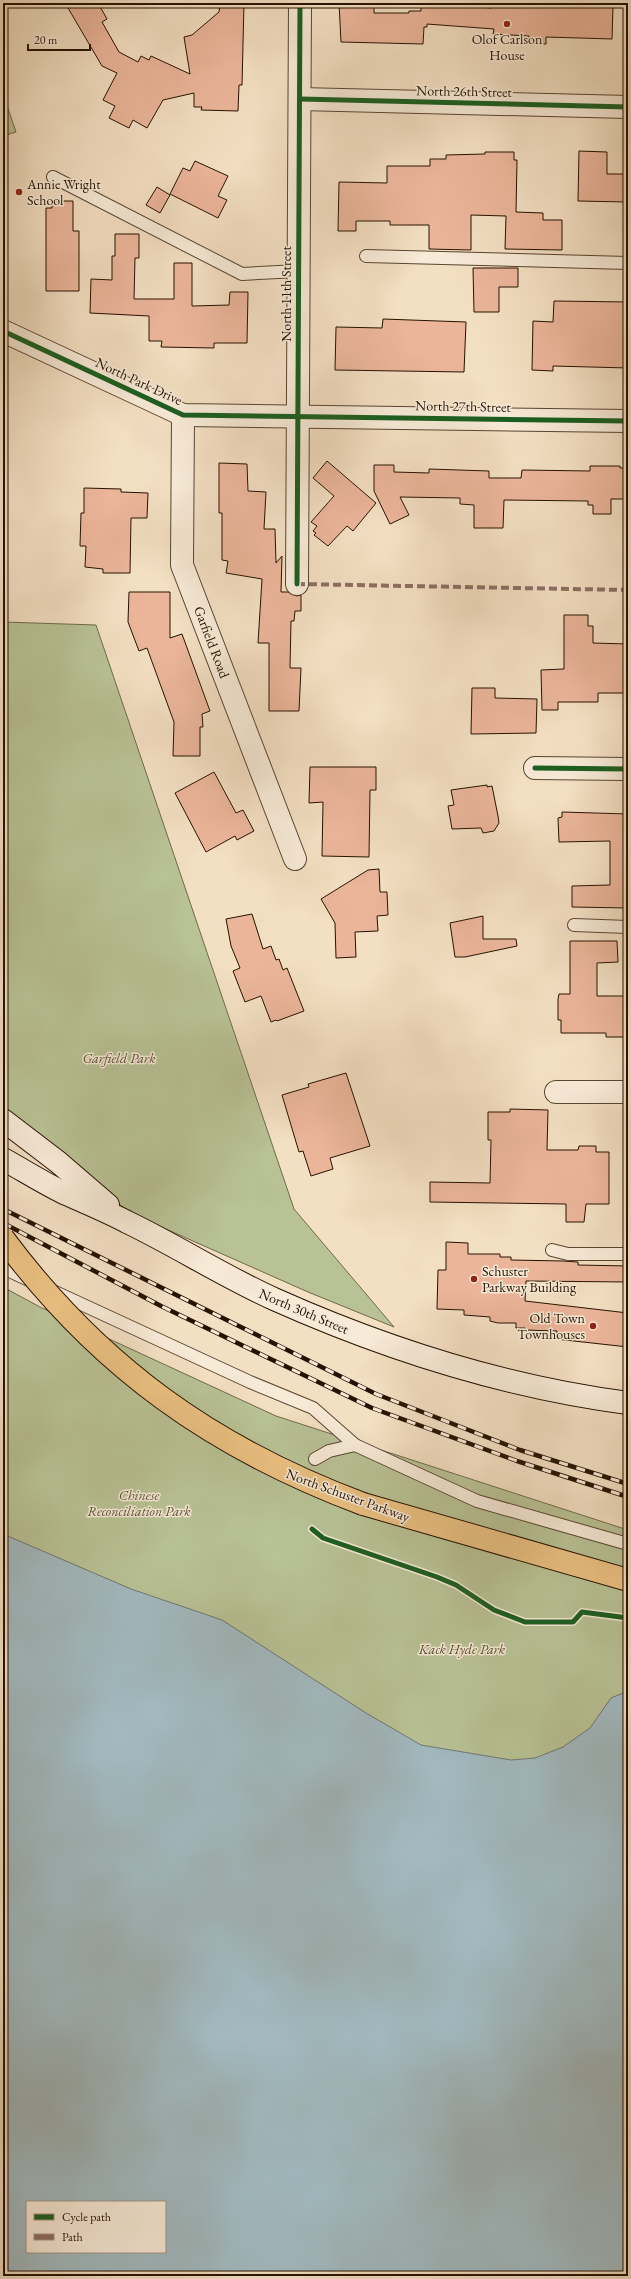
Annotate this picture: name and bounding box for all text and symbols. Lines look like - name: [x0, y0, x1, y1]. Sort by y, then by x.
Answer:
- marker: Olof Carlson House: [502, 19, 512, 29]
- scale bar: [28, 26, 90, 52]
- place label: Olof Carlson House: [472, 30, 543, 64]
- text: 20 m: [34, 32, 58, 48]
- street label: North 26th Street: [416, 81, 513, 101]
- place label: Annie Wright School: [26, 175, 101, 209]
- marker: Annie Wright School: [14, 187, 24, 197]
- street label: North 11th Street: [277, 246, 295, 342]
- street label: North Park Drive: [93, 353, 186, 409]
- street label: North 27th Street: [415, 396, 512, 416]
- street label: Garfield Road: [190, 603, 234, 681]
- park label: Garfield Park: [82, 1049, 156, 1067]
- place label: Schuster Parkway Building: [482, 1262, 577, 1296]
- marker: Schuster Parkway Building: [469, 1274, 479, 1284]
- street label: North 30th Street: [256, 1284, 352, 1338]
- place label: Old Town Townhouses: [517, 1309, 586, 1343]
- marker: Old Town Townhouses: [588, 1321, 598, 1331]
- street label: North Schuster Parkway: [284, 1464, 413, 1526]
- park label: Chinese Reconciliation Park: [87, 1486, 191, 1520]
- park label: Kack Hyde Park: [418, 1640, 506, 1658]
- legend: [26, 2201, 166, 2253]
- text: Cycle path: [62, 2209, 111, 2225]
- text: Path: [62, 2229, 83, 2245]

